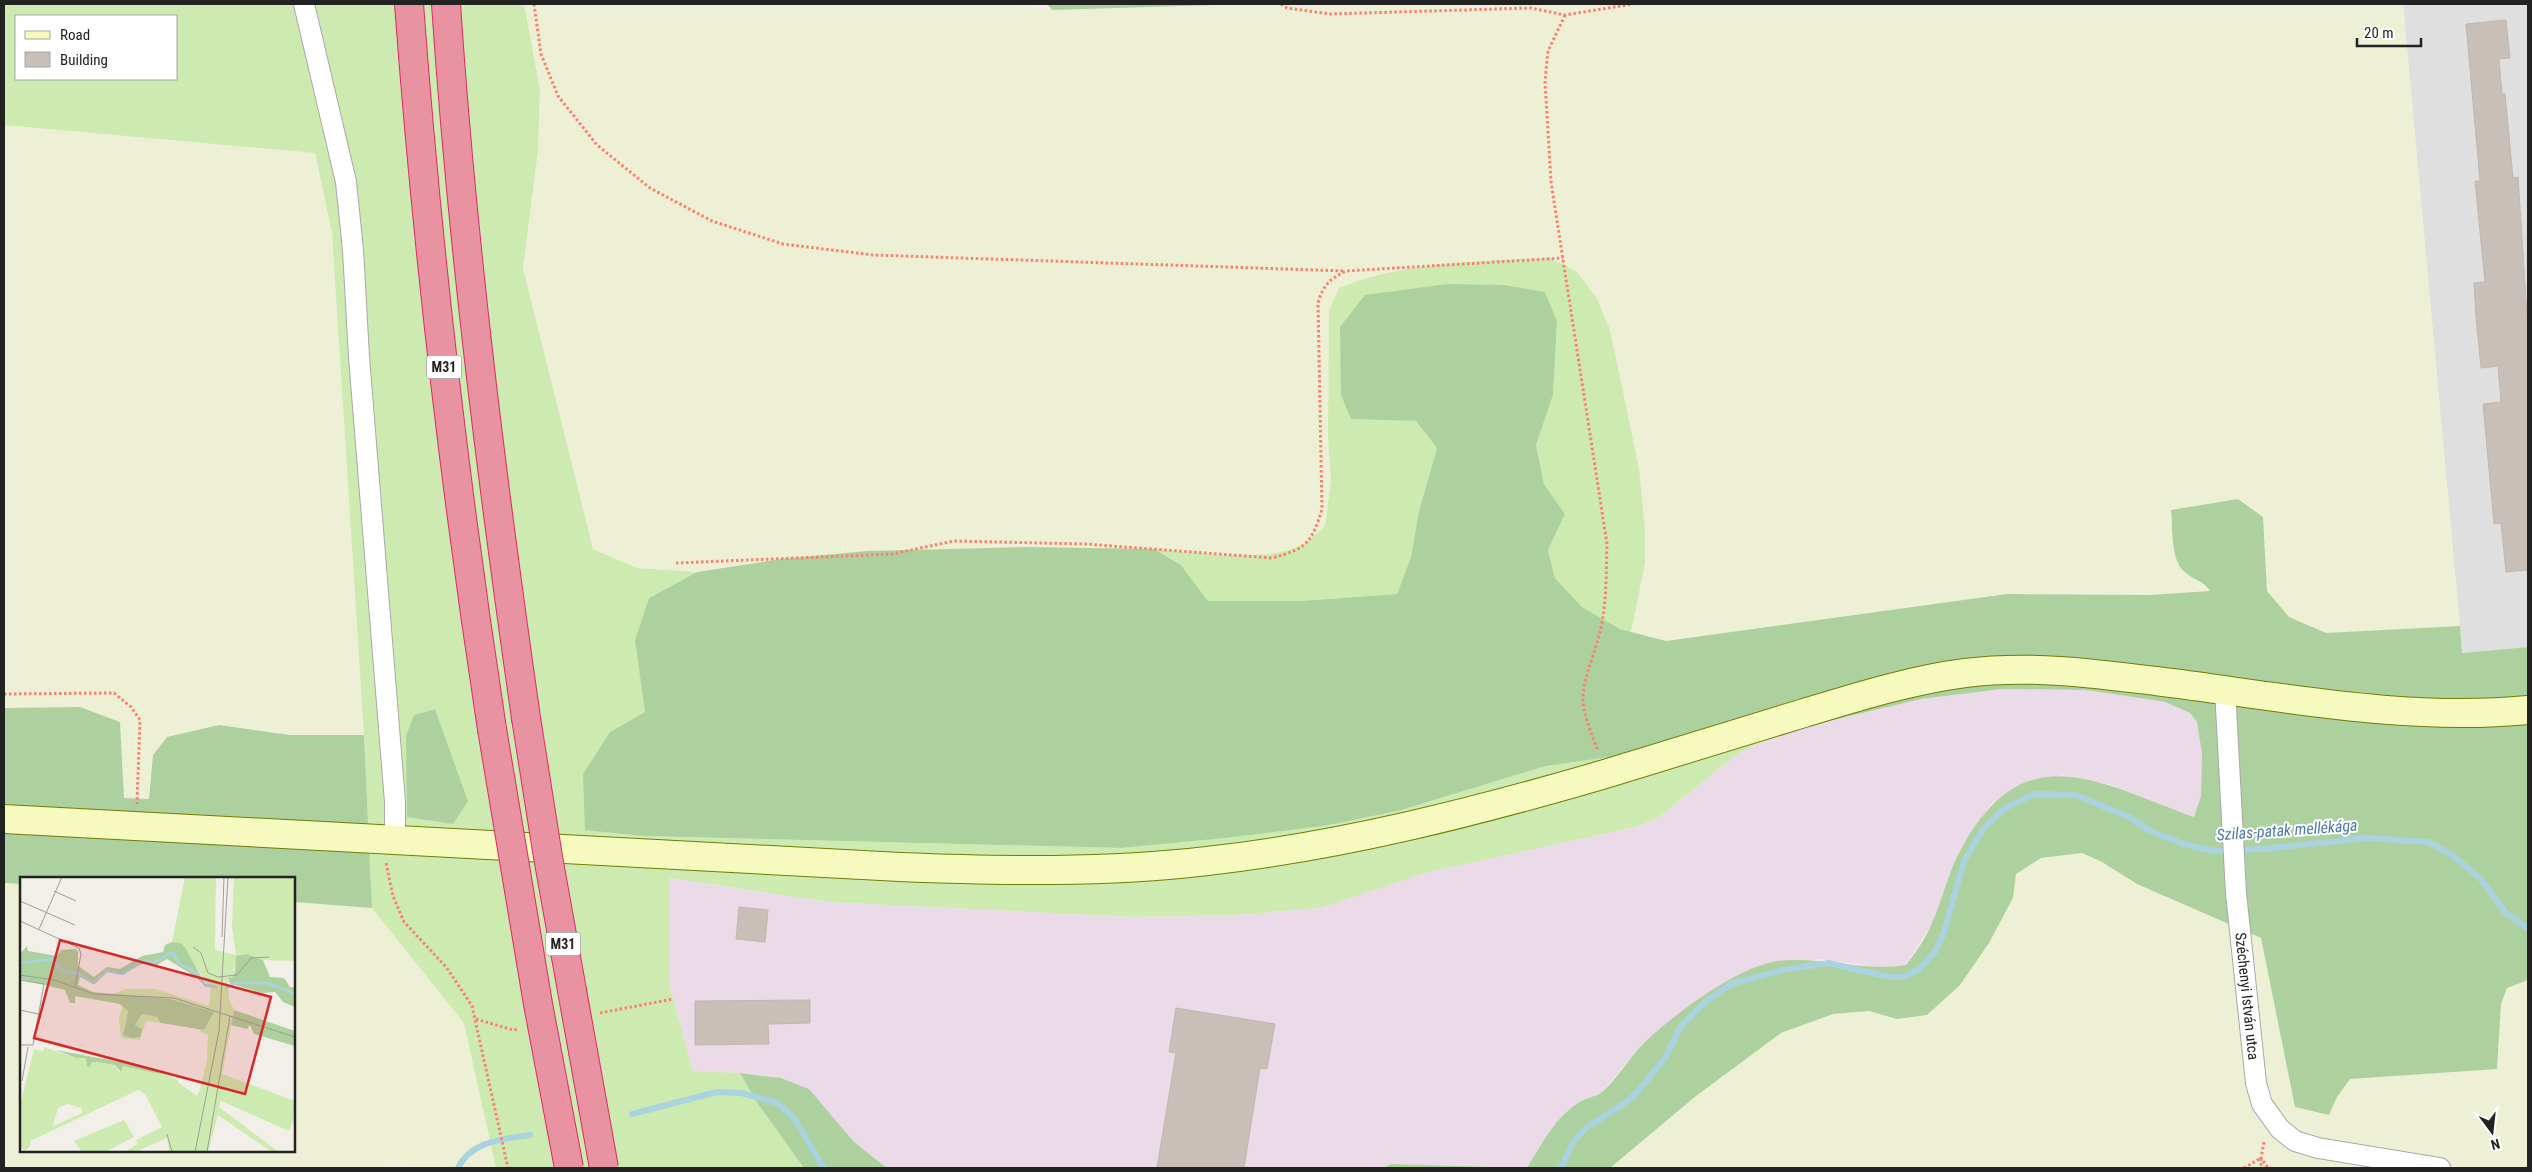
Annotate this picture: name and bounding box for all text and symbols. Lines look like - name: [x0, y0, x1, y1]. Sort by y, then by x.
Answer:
- legend: [15, 15, 178, 80]
- scale bar: [2357, 15, 2421, 47]
- text: 20 m: [2364, 24, 2394, 42]
- text: Road: [60, 26, 90, 44]
- text: Building: [60, 51, 108, 69]
- road number: M31: [426, 356, 462, 378]
- water label: Szilas-patak mellékága: [2216, 816, 2358, 844]
- inset map: [20, 877, 295, 1152]
- road number: M31: [546, 932, 580, 956]
- street label: Széchenyi István utca: [2231, 932, 2263, 1061]
- north arrow: [2467, 1107, 2517, 1157]
- text: N: [2489, 1136, 2502, 1153]

